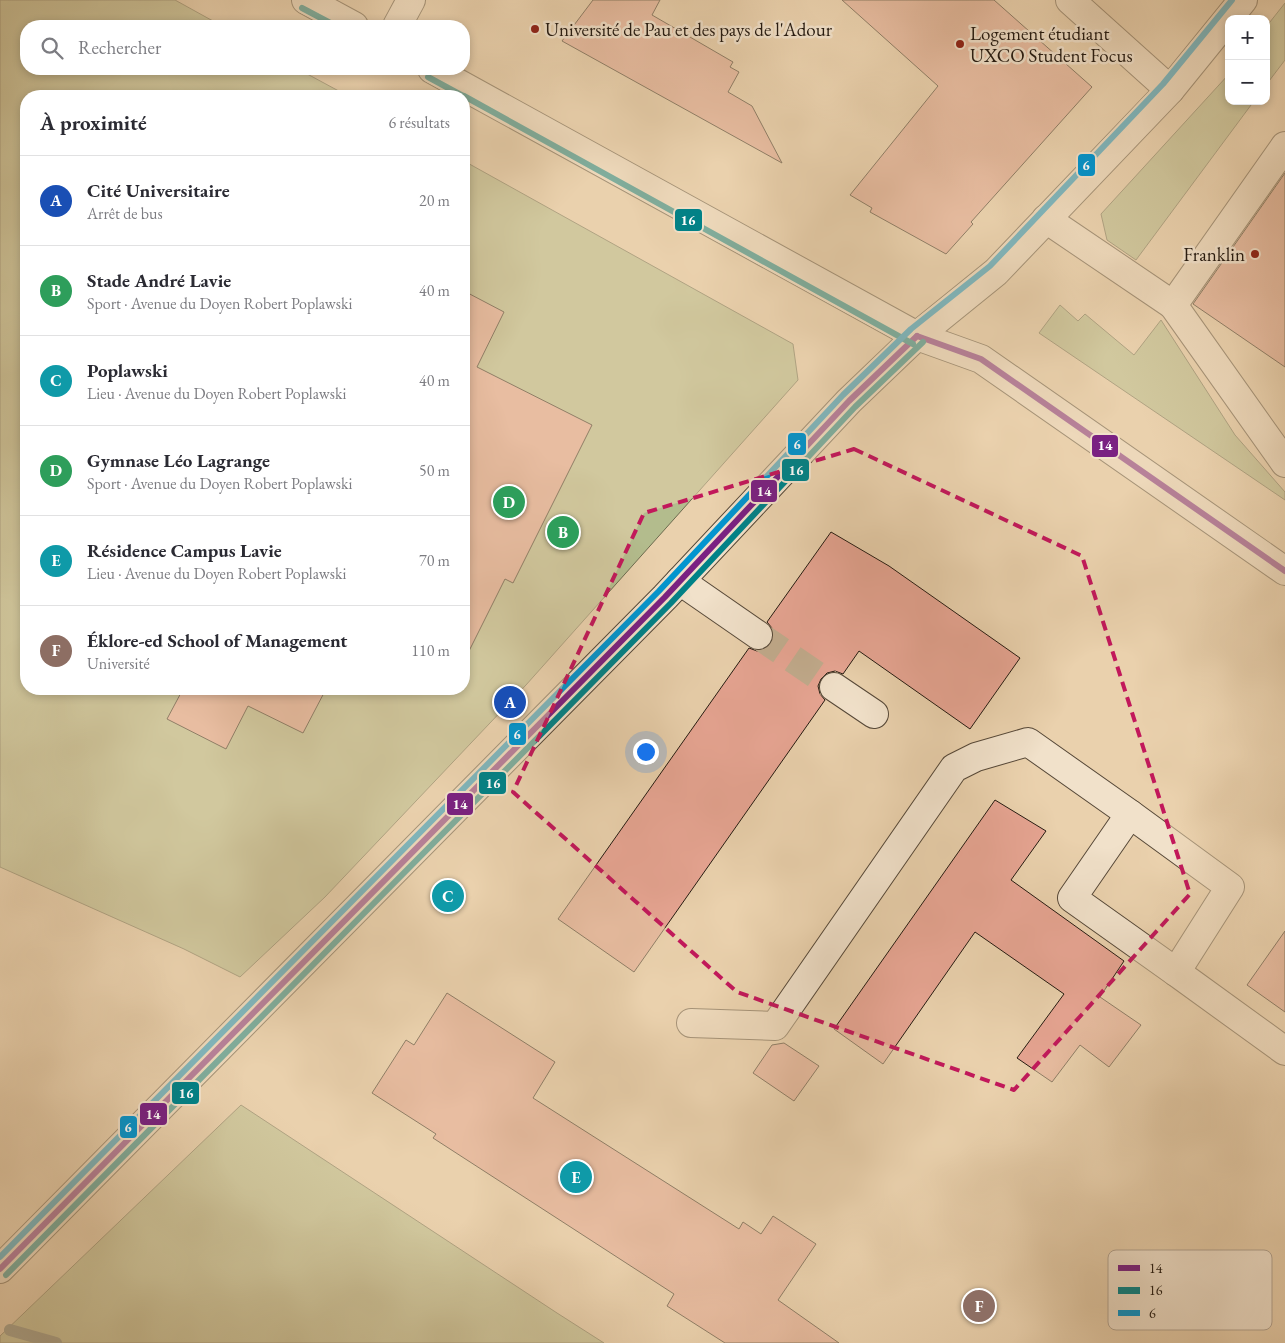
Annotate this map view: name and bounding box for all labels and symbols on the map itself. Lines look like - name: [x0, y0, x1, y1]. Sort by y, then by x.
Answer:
- place label: Université de Pau et des pays de l'Adour: [545, 17, 833, 42]
- place label: Logement étudiant UXCO Student Focus: [970, 21, 1133, 68]
- marker: Université de Pau et des pays de l'Adour: [529, 23, 541, 35]
- marker: Logement étudiant UXCO Student Focus: [954, 38, 966, 50]
- line badge: 6: [1077, 153, 1096, 177]
- text: 6: [1082, 156, 1090, 174]
- line badge: 16: [674, 208, 703, 232]
- text: 16: [681, 211, 696, 229]
- place label: Franklin: [1183, 242, 1245, 267]
- marker: Franklin: [1249, 248, 1261, 260]
- line badge: 6: [787, 432, 807, 456]
- line badge: 14: [1091, 434, 1119, 458]
- text: 6: [793, 435, 801, 453]
- text: 14: [1098, 436, 1113, 454]
- line badge: 16: [781, 458, 810, 482]
- text: 16: [789, 461, 804, 479]
- line badge: 14: [750, 479, 778, 503]
- text: 14: [757, 482, 772, 500]
- pin: D: [493, 483, 525, 521]
- pin: B: [547, 513, 579, 551]
- pin: A: [494, 683, 526, 721]
- line badge: 6: [508, 722, 527, 746]
- text: 6: [513, 725, 521, 743]
- your location: [633, 739, 659, 765]
- line badge: 16: [478, 771, 507, 795]
- text: 16: [486, 774, 501, 792]
- line badge: 14: [446, 792, 474, 816]
- text: 14: [453, 795, 468, 813]
- pin: C: [432, 877, 464, 915]
- line badge: 16: [171, 1081, 200, 1105]
- text: 16: [179, 1084, 194, 1102]
- line badge: 14: [139, 1102, 168, 1126]
- text: 14: [146, 1105, 161, 1123]
- line badge: 6: [119, 1115, 138, 1139]
- text: 6: [124, 1118, 132, 1136]
- pin: E: [560, 1158, 592, 1196]
- legend: [1108, 1250, 1272, 1330]
- text: 14: [1149, 1259, 1163, 1277]
- text: 16: [1149, 1281, 1163, 1299]
- pin: F: [963, 1287, 995, 1325]
- text: 6: [1149, 1304, 1156, 1322]

